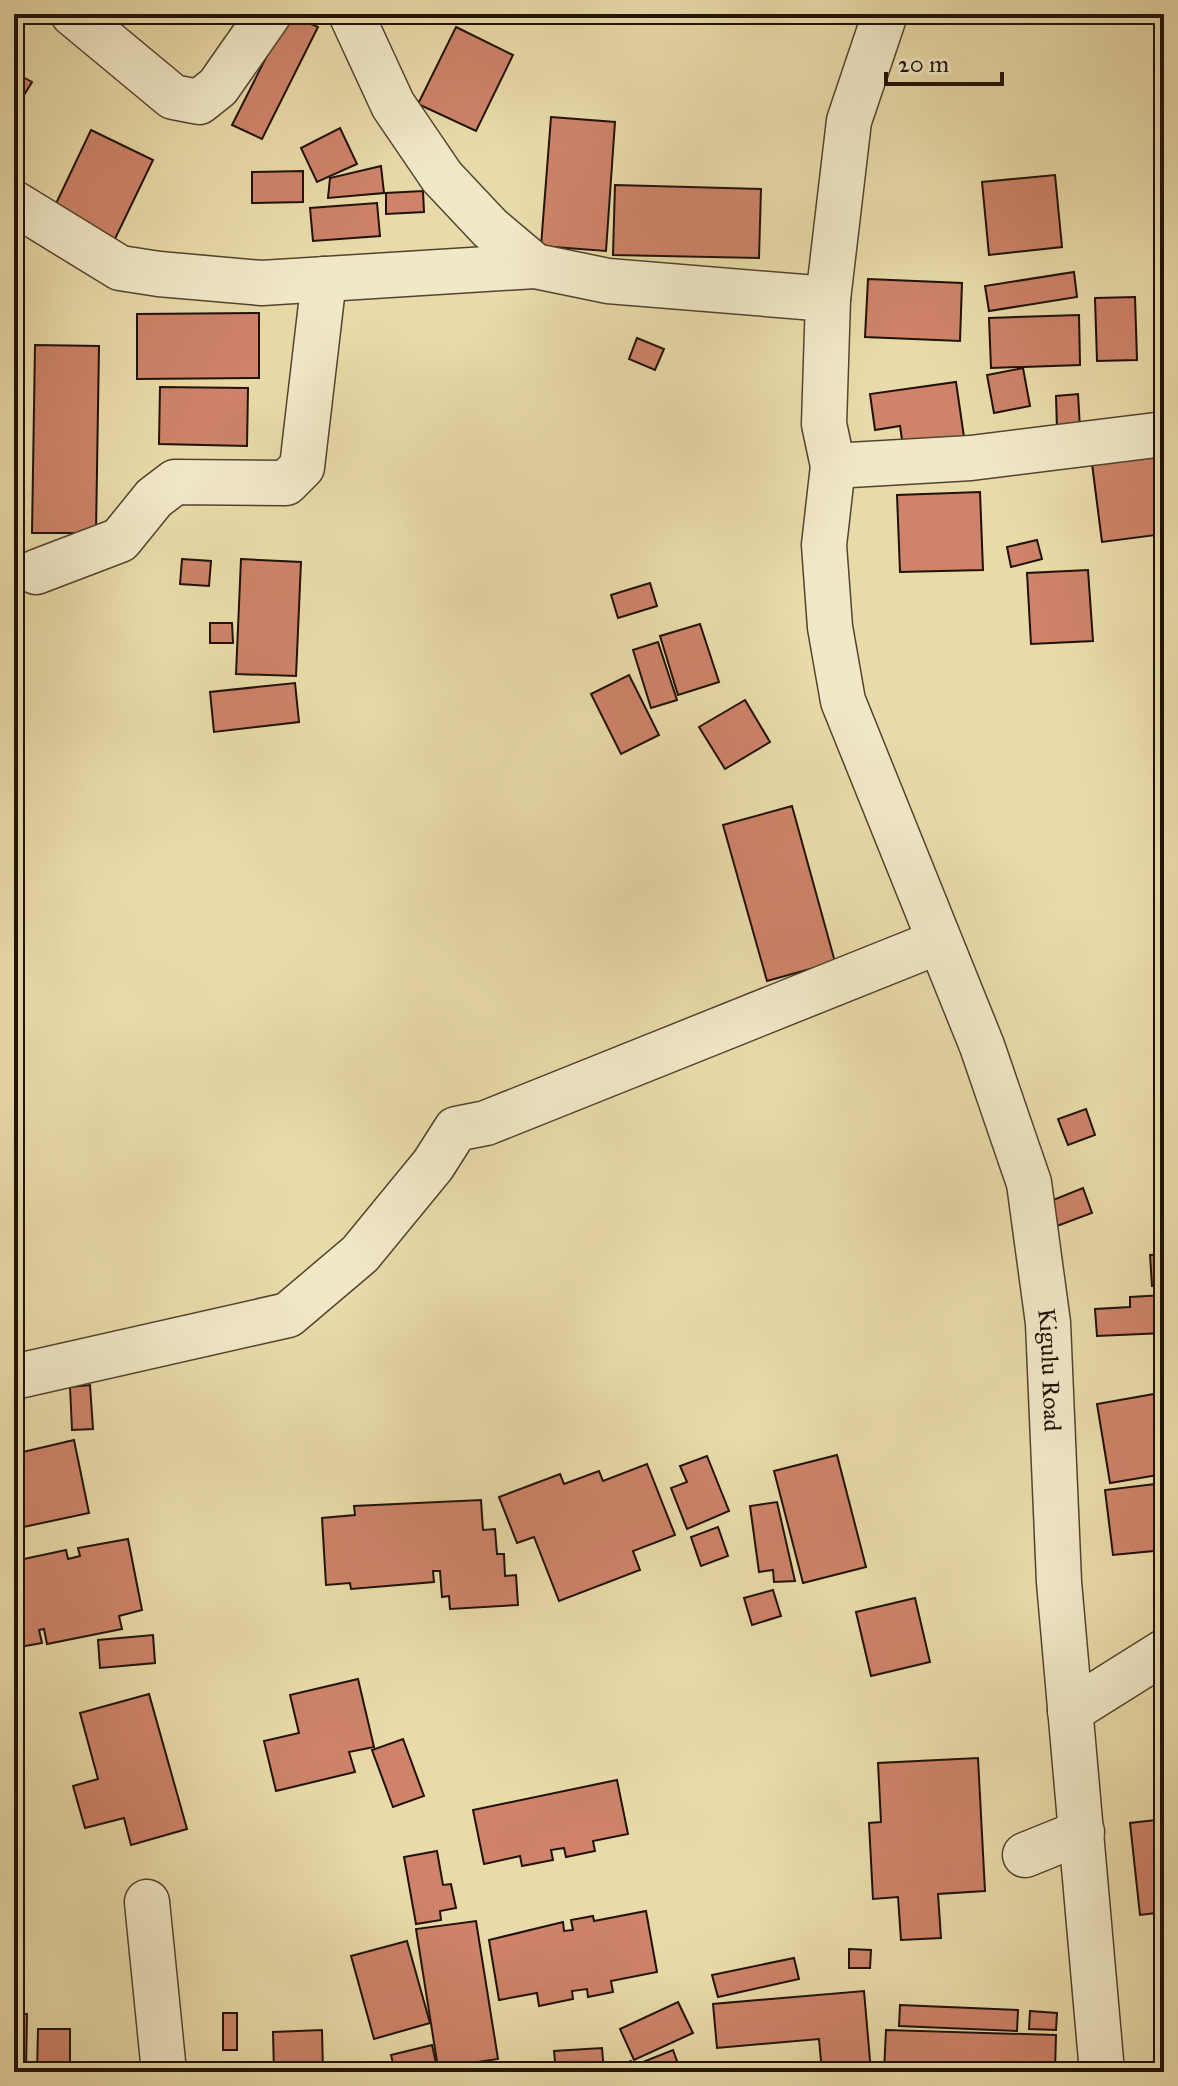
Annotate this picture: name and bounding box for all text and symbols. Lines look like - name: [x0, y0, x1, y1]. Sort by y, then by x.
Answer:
- scale bar: [886, 36, 1002, 86]
- text: 20 m: [898, 49, 949, 79]
- street label: Kigulu Road: [1031, 1306, 1068, 1432]

